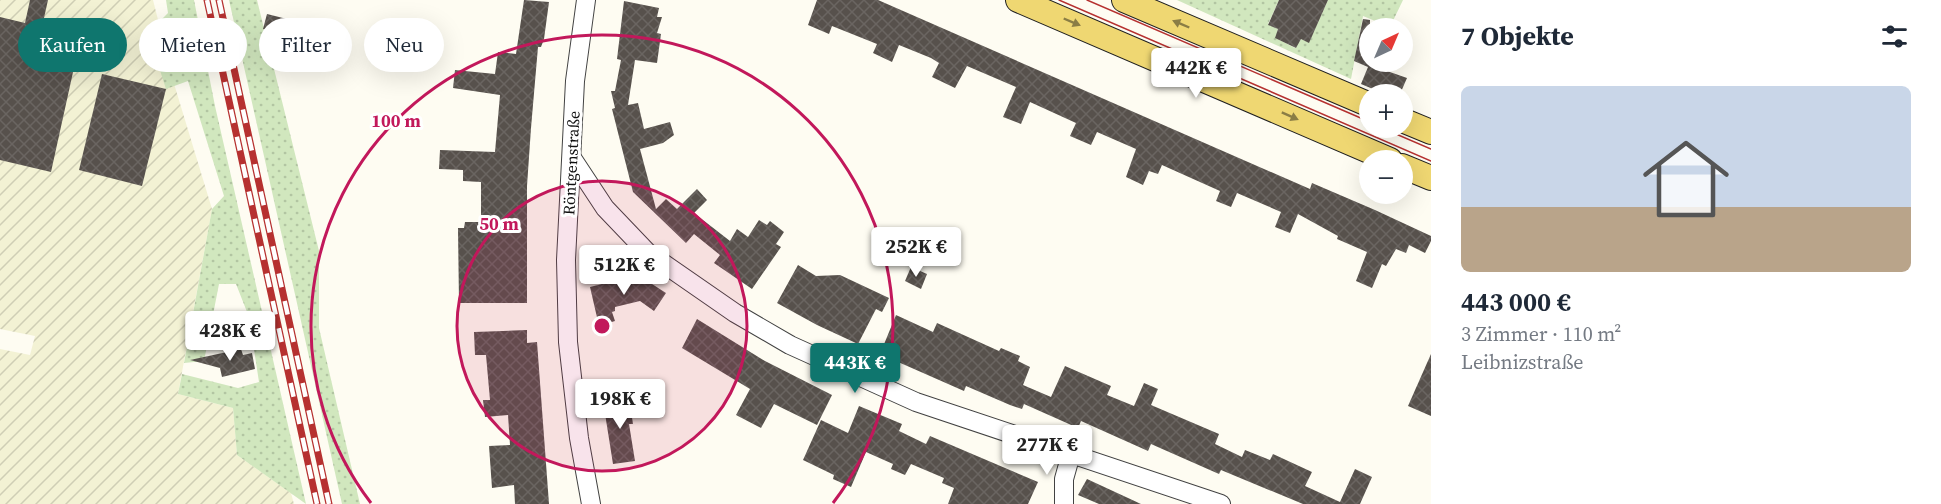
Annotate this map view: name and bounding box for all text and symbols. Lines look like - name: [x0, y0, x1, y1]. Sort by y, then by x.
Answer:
- chip: Kaufen: [18, 18, 127, 72]
- chip: Mieten: [139, 18, 247, 72]
- chip: Filter: [259, 18, 352, 72]
- chip: Neu: [364, 18, 444, 72]
- one-way arrow: [1064, 18, 1081, 27]
- north arrow: [1359, 18, 1413, 72]
- map controls: [1359, 18, 1413, 204]
- text: 7 Objekte: [1461, 18, 1574, 54]
- one-way arrow: [1171, 19, 1189, 29]
- icon: filters: [1878, 20, 1911, 53]
- pin: 442K €: [1147, 48, 1245, 99]
- text: 442K €: [1165, 53, 1227, 81]
- button: +: [1359, 84, 1413, 138]
- text: 100 m: [371, 108, 421, 133]
- street label: Röntgenstraße: [557, 110, 585, 216]
- one-way arrow: [1281, 112, 1299, 122]
- icon: home: [1632, 125, 1740, 233]
- button: −: [1359, 150, 1413, 204]
- text: 50 m: [479, 211, 519, 236]
- pin: 252K €: [867, 227, 965, 278]
- text: 252K €: [885, 232, 947, 260]
- pin: 512K €: [575, 245, 673, 296]
- text: 512K €: [593, 250, 655, 278]
- text: 443 000 €: [1461, 284, 1571, 320]
- pin: 428K €: [181, 311, 279, 362]
- text: 428K €: [199, 316, 261, 344]
- centre of rings: [592, 316, 612, 336]
- text: 3 Zimmer · 110 m²: [1461, 320, 1621, 348]
- pin: 443K €: [806, 343, 904, 394]
- text: 443K €: [824, 348, 886, 376]
- text: Leibnizstraße: [1461, 348, 1583, 376]
- pin: 198K €: [571, 379, 669, 430]
- text: 198K €: [589, 384, 651, 412]
- pin: 277K €: [998, 425, 1096, 476]
- text: 277K €: [1016, 430, 1078, 458]

